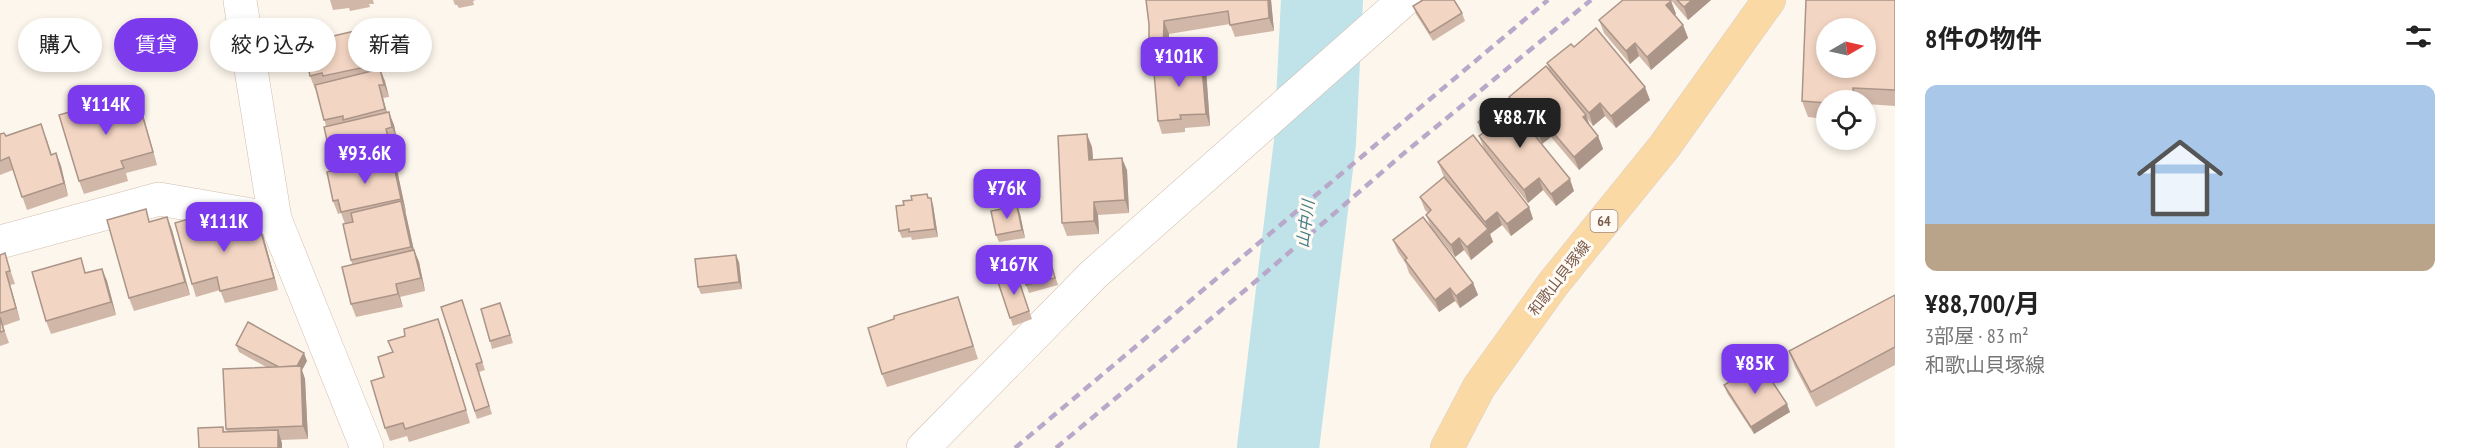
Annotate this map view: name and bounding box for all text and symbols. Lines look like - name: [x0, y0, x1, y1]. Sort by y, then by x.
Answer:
- chip: 購入: [18, 18, 102, 72]
- chip: 賃貸: [114, 18, 198, 72]
- chip: 絞り込み: [210, 18, 336, 72]
- chip: 新着: [348, 18, 432, 72]
- north arrow: [1816, 18, 1876, 78]
- map controls: [1816, 18, 1876, 150]
- icon: filters: [2402, 20, 2435, 53]
- text: 8件の物件: [1925, 22, 2041, 55]
- pin: ¥101K: [1137, 37, 1221, 88]
- text: ¥101K: [1155, 43, 1203, 69]
- pin: ¥114K: [64, 85, 148, 136]
- button: locate: [1816, 90, 1876, 150]
- text: ¥114K: [82, 91, 130, 117]
- pin: ¥88.7K: [1471, 98, 1569, 149]
- text: ¥88.7K: [1494, 104, 1546, 130]
- icon: home: [2126, 124, 2234, 232]
- pin: ¥93.6K: [316, 134, 414, 185]
- text: ¥93.6K: [339, 140, 391, 166]
- pin: ¥76K: [971, 169, 1043, 220]
- text: ¥76K: [987, 175, 1027, 201]
- water label: 山中川: [1292, 197, 1318, 249]
- pin: ¥111K: [182, 202, 266, 253]
- text: ¥111K: [200, 208, 248, 234]
- road number: 64: [1590, 210, 1618, 232]
- street label: 和歌山貝塚線: [1524, 237, 1594, 319]
- pin: ¥167K: [972, 245, 1056, 296]
- text: ¥167K: [990, 251, 1038, 277]
- text: ¥88,700/月: [1925, 287, 2040, 320]
- text: 3部屋 · 83 m²: [1925, 323, 2029, 349]
- pin: ¥85K: [1719, 344, 1791, 395]
- text: ¥85K: [1735, 350, 1775, 376]
- text: 和歌山貝塚線: [1925, 352, 2045, 378]

